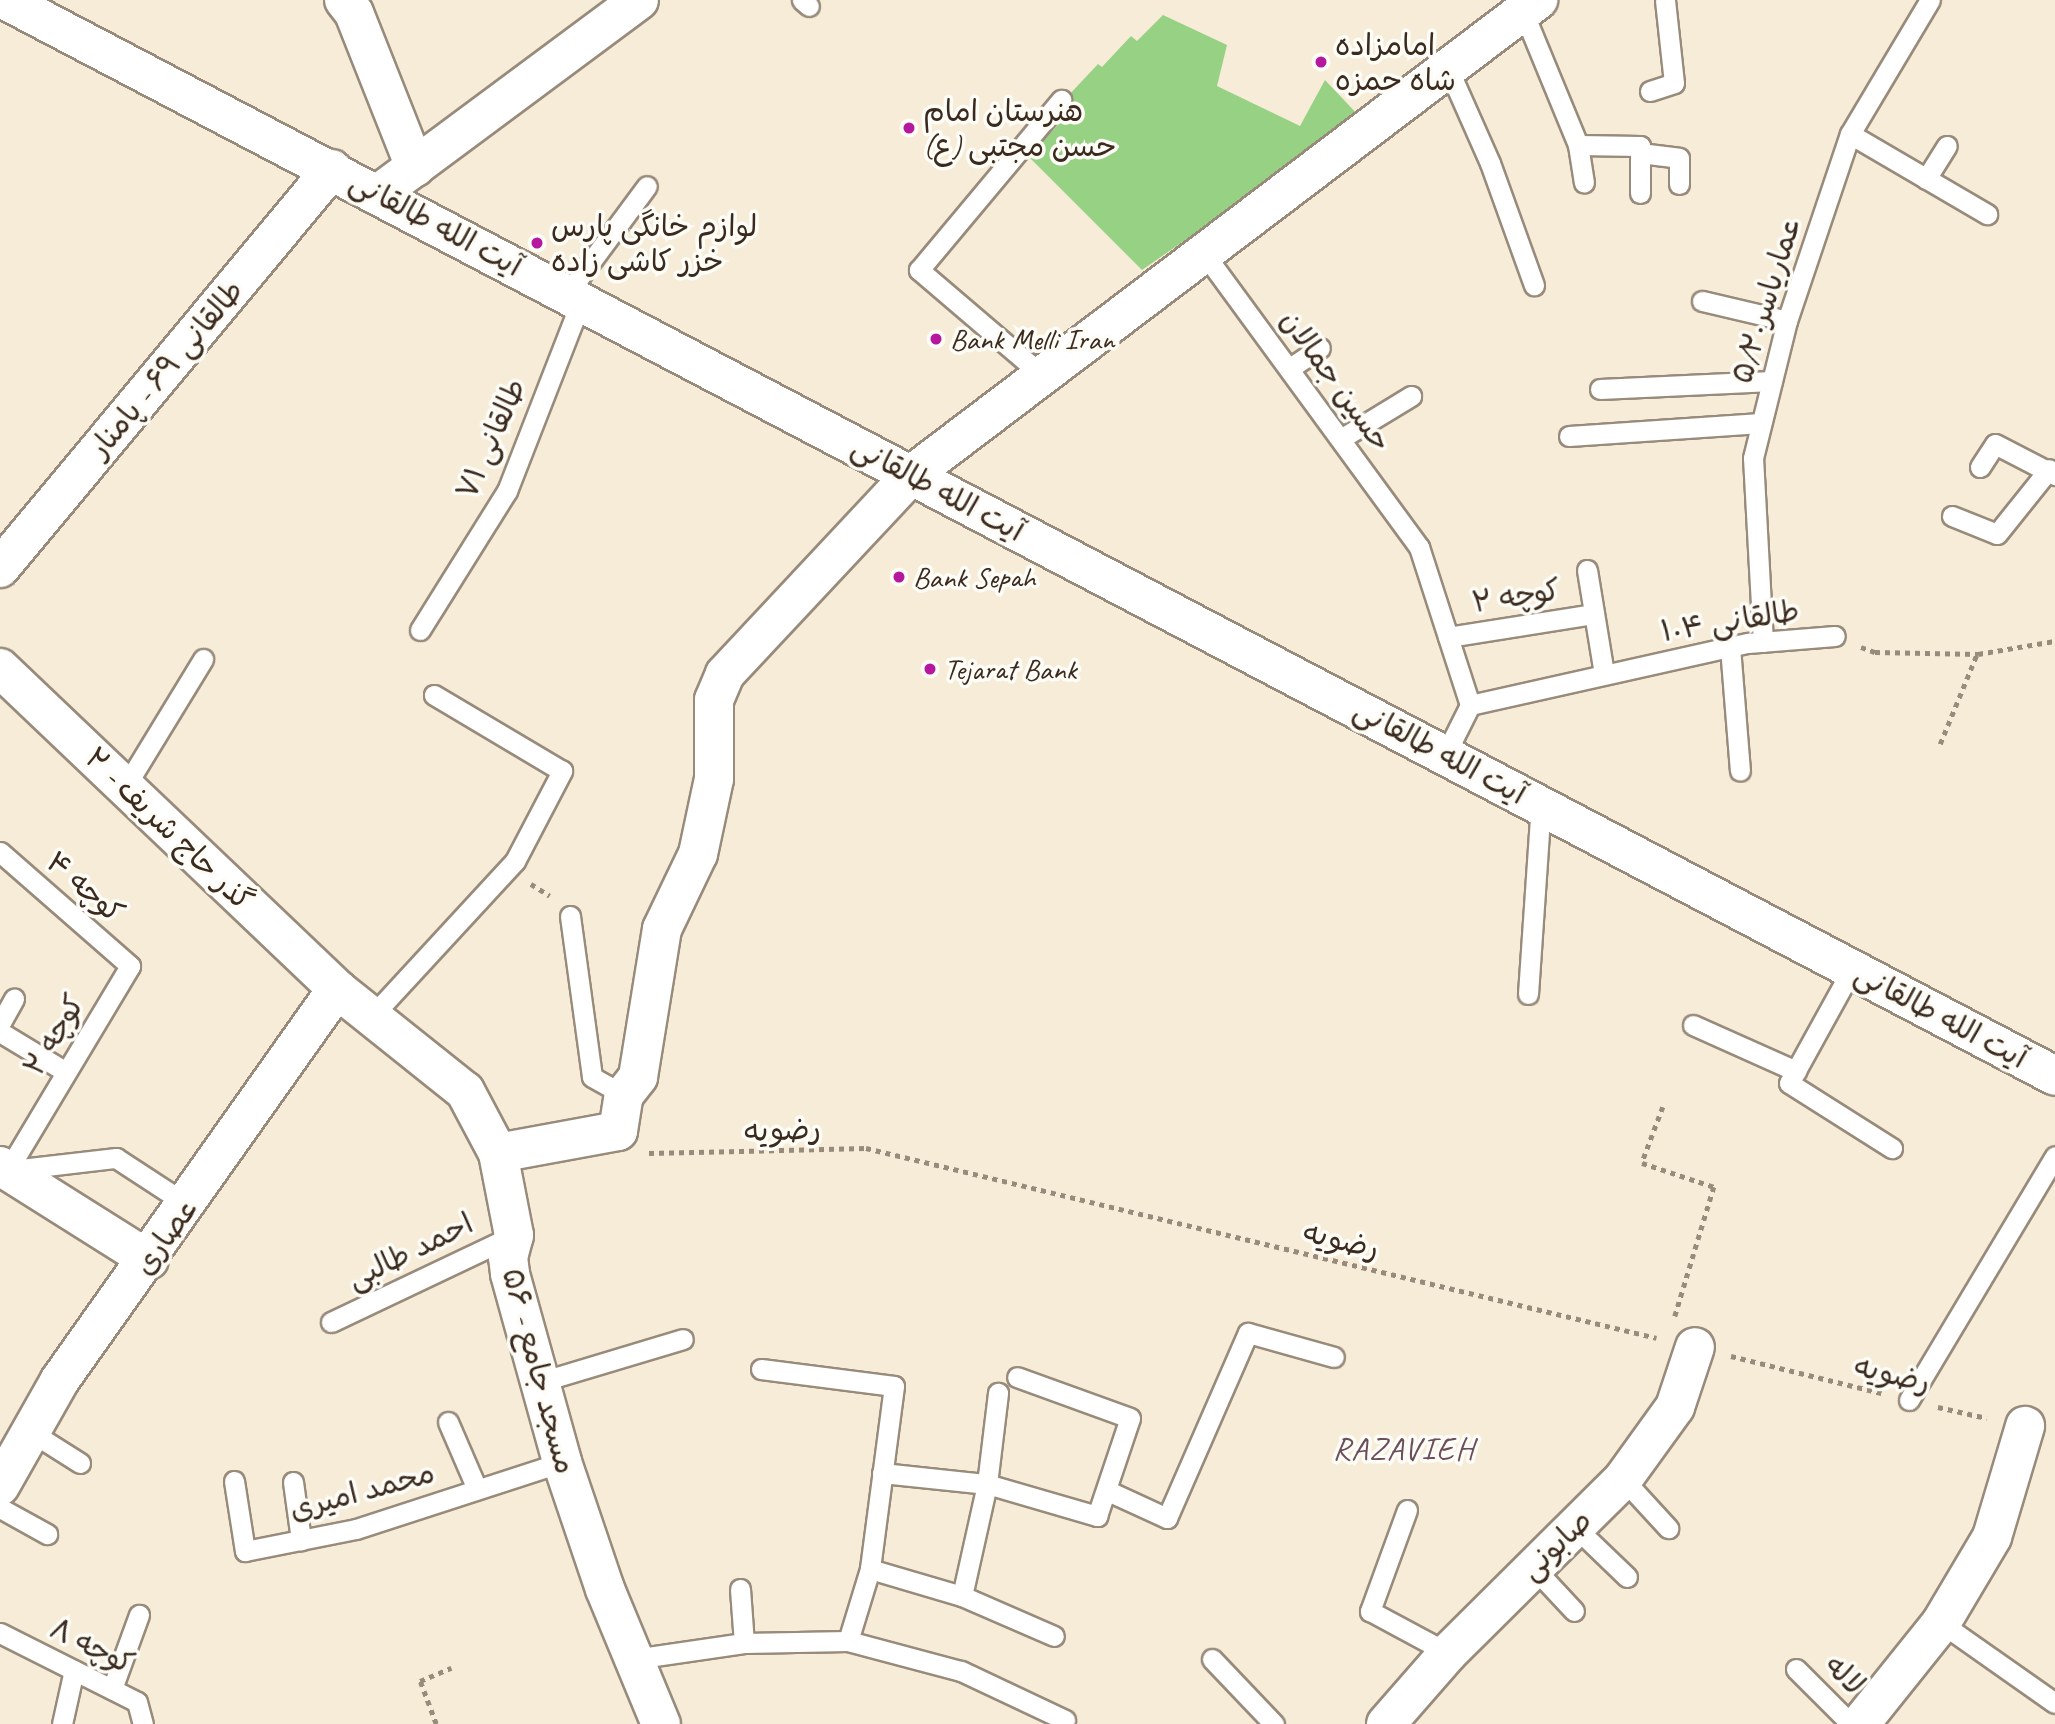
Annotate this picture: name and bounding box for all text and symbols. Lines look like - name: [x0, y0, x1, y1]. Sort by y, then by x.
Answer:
- place label: امامزاده شاه حمزه: [1335, 27, 1456, 97]
- marker: امامزاده شاه حمزه: [1313, 54, 1329, 70]
- place label: هنرستان امام حسن مجتبی (ع): [923, 93, 1116, 164]
- marker: هنرستان امام حسن مجتبی (ع): [901, 120, 917, 136]
- street label: آیت الله طالقانی: [344, 164, 528, 284]
- place label: لوازم خانگی پارس خزر کاشی زاده: [551, 208, 757, 278]
- street label: عماریاسر۵/۲۰: [1724, 212, 1808, 388]
- marker: لوازم خانگی پارس خزر کاشی زاده: [529, 235, 545, 251]
- street label: طالقانی ۶۹ - پامنار: [81, 273, 251, 465]
- street label: حسین جمالان: [1273, 303, 1399, 459]
- place label: Bank Melli Iran: [950, 321, 1114, 357]
- marker: Bank Melli Iran: [928, 331, 944, 347]
- street label: طالقانی ۷۱: [448, 373, 534, 505]
- street label: آیت الله طالقانی: [846, 429, 1030, 549]
- place label: Bank Sepah: [913, 559, 1034, 595]
- marker: Bank Sepah: [891, 569, 907, 585]
- street label: کوچه ۲: [1469, 571, 1563, 621]
- street label: طالقانی ۱۰۴: [1658, 592, 1802, 650]
- place label: Tejarat Bank: [944, 651, 1076, 687]
- marker: Tejarat Bank: [922, 661, 938, 677]
- street label: آیت الله طالقانی: [1348, 692, 1532, 812]
- street label: ۲ - گذر حاج شریف: [78, 740, 260, 918]
- street label: کوچه ۴: [39, 844, 131, 930]
- street label: آیت الله طالقانی: [1849, 956, 2033, 1076]
- street label: کوچه ۲: [16, 988, 92, 1082]
- street label: رضویه: [742, 1111, 822, 1149]
- street label: عصاری: [126, 1190, 206, 1282]
- street label: احمد طالبی: [341, 1205, 479, 1297]
- street label: رضویه: [1299, 1213, 1383, 1267]
- street label: ۵۶ - مسجد جامع: [494, 1264, 584, 1478]
- street label: رضویه: [1850, 1347, 1934, 1401]
- district label: RAZAVIEH: [1334, 1430, 1474, 1468]
- street label: محمد امیری: [286, 1454, 438, 1528]
- street label: صابونی: [1513, 1502, 1599, 1588]
- street label: کوچه ۸: [44, 1610, 140, 1682]
- street label: لاله: [1817, 1647, 1873, 1703]

